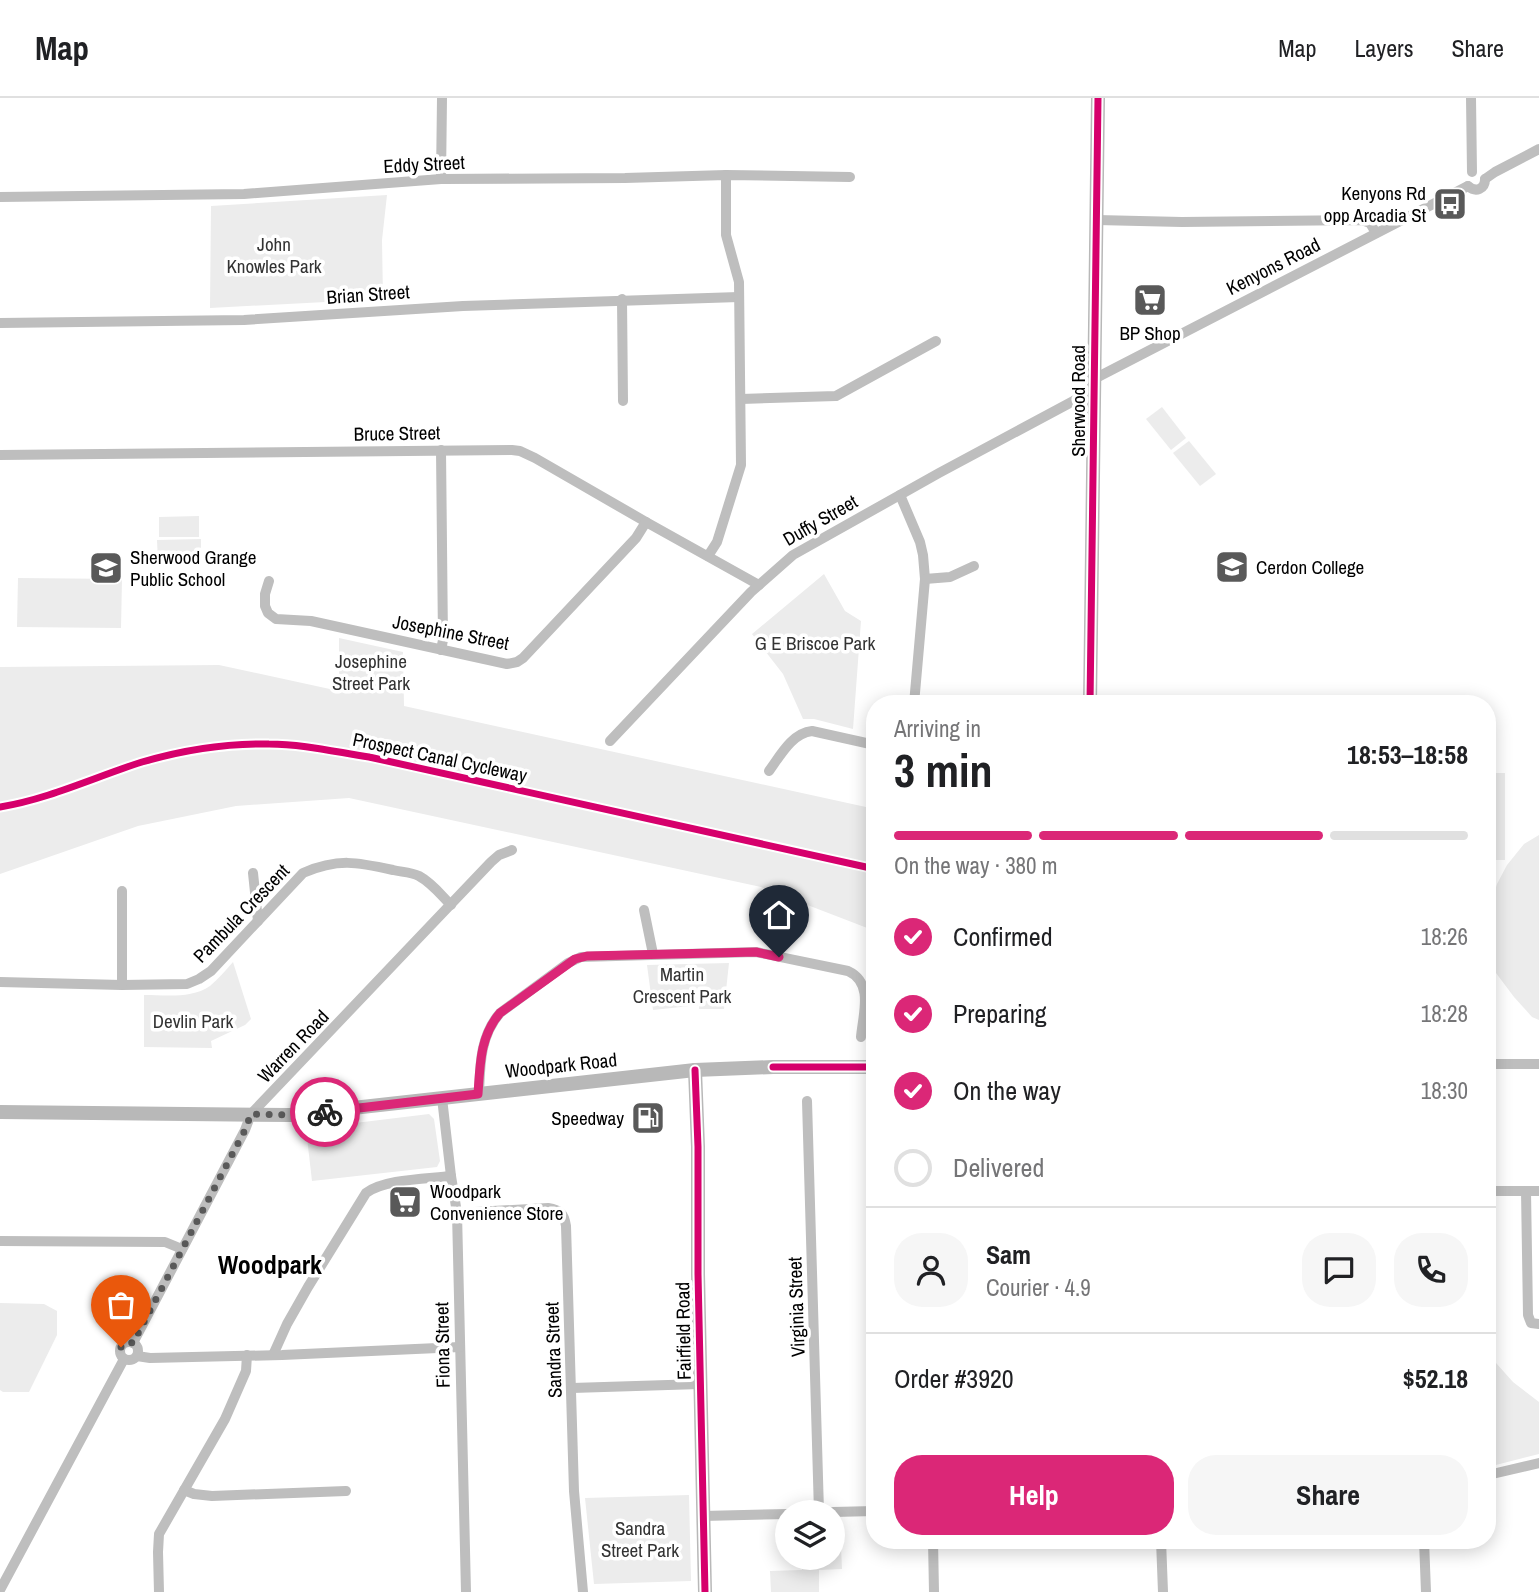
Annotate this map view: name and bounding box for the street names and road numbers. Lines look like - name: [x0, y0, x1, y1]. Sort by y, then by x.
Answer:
- street label: Eddy Street: [383, 149, 466, 179]
- street label: Kenyons Road: [1222, 231, 1324, 301]
- street label: Brian Street: [326, 278, 411, 310]
- street label: Sherwood Road: [1065, 345, 1091, 457]
- street label: Bruce Street: [353, 419, 441, 447]
- street label: Duffy Street: [778, 488, 863, 552]
- street label: Josephine Street: [391, 608, 512, 656]
- street label: Prospect Canal Cycleway: [350, 726, 530, 788]
- street label: Pambula Crescent: [187, 857, 295, 968]
- street label: Warren Road: [252, 1004, 334, 1088]
- street label: Woodpark Road: [504, 1046, 618, 1084]
- street label: Virginia Street: [781, 1256, 811, 1358]
- street label: Fairfield Road: [669, 1282, 697, 1380]
- street label: Fiona Street: [428, 1301, 456, 1388]
- street label: Sandra Street: [538, 1301, 568, 1398]

